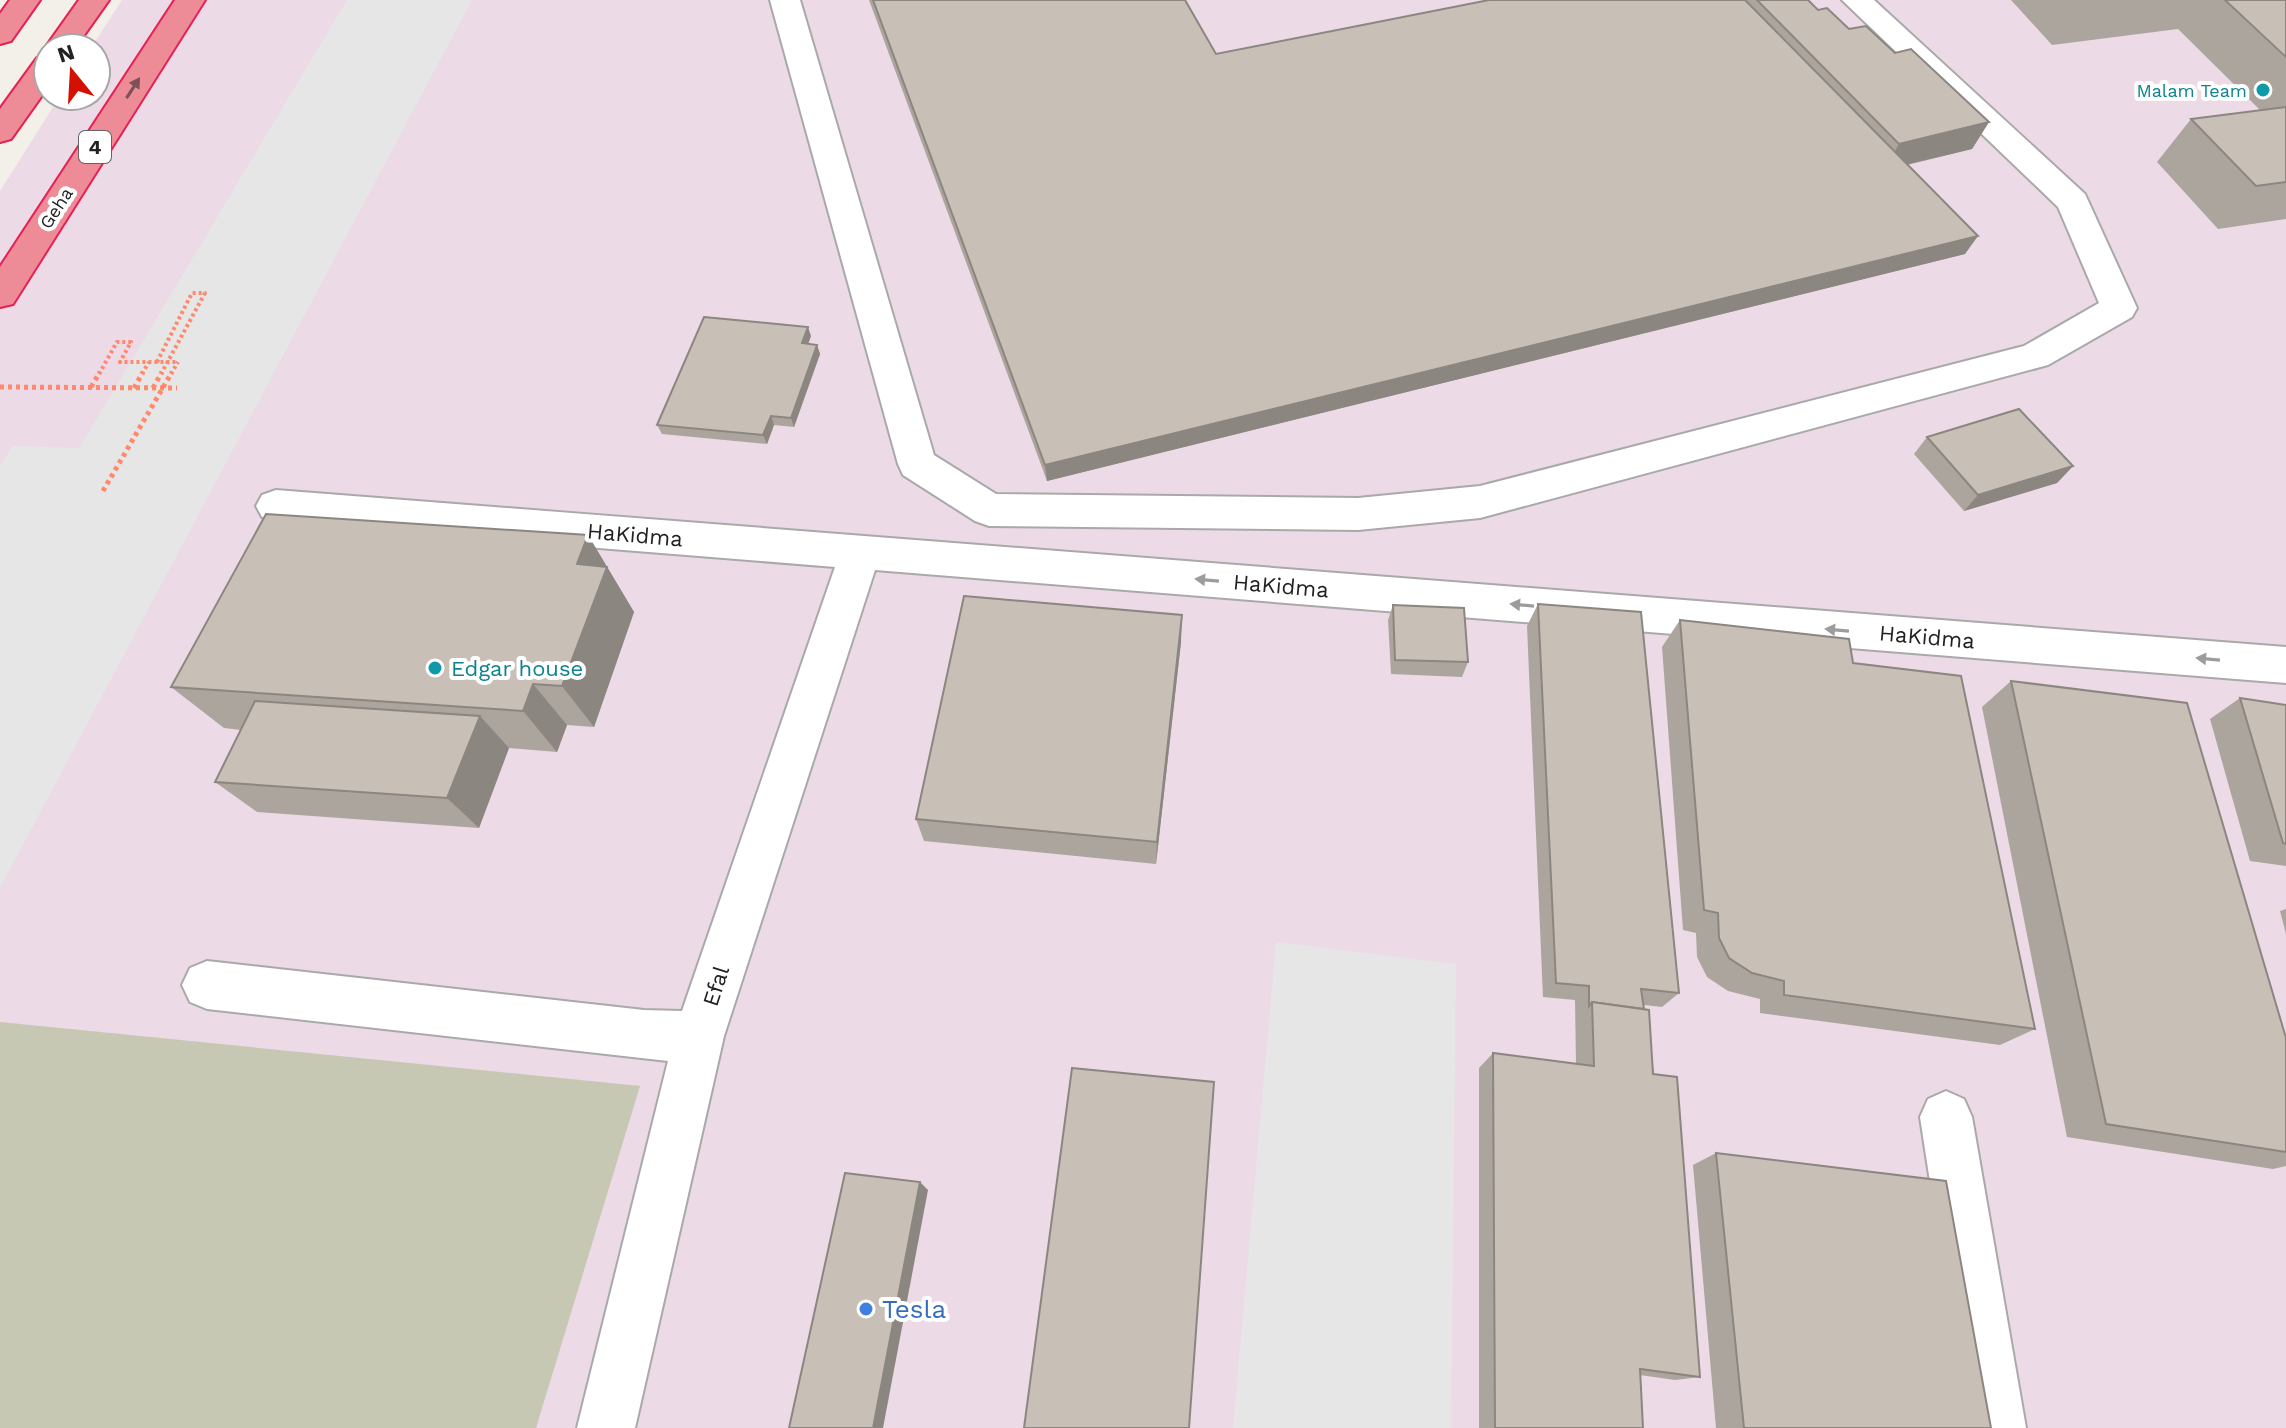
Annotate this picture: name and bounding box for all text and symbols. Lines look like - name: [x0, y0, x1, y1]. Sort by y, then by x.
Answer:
- north arrow: [32, 32, 112, 112]
- text: N: [54, 39, 78, 68]
- one-way arrow: [126, 77, 141, 98]
- place label: Malam Team: [2136, 80, 2247, 101]
- marker: Malam Team: [2254, 81, 2272, 99]
- road number: 4: [79, 131, 111, 163]
- street label: Geha: [35, 184, 77, 232]
- street label: HaKidma: [586, 518, 684, 552]
- street label: HaKidma: [1232, 569, 1330, 603]
- one-way arrow: [1194, 573, 1219, 586]
- one-way arrow: [1509, 598, 1534, 611]
- street label: HaKidma: [1878, 620, 1976, 654]
- one-way arrow: [1824, 623, 1849, 636]
- one-way arrow: [2195, 652, 2220, 665]
- place label: Edgar house: [451, 656, 583, 681]
- marker: Edgar house: [426, 659, 444, 677]
- street label: Efal: [698, 962, 734, 1009]
- place label: Tesla: [882, 1294, 947, 1324]
- marker: Tesla: [857, 1300, 875, 1318]

